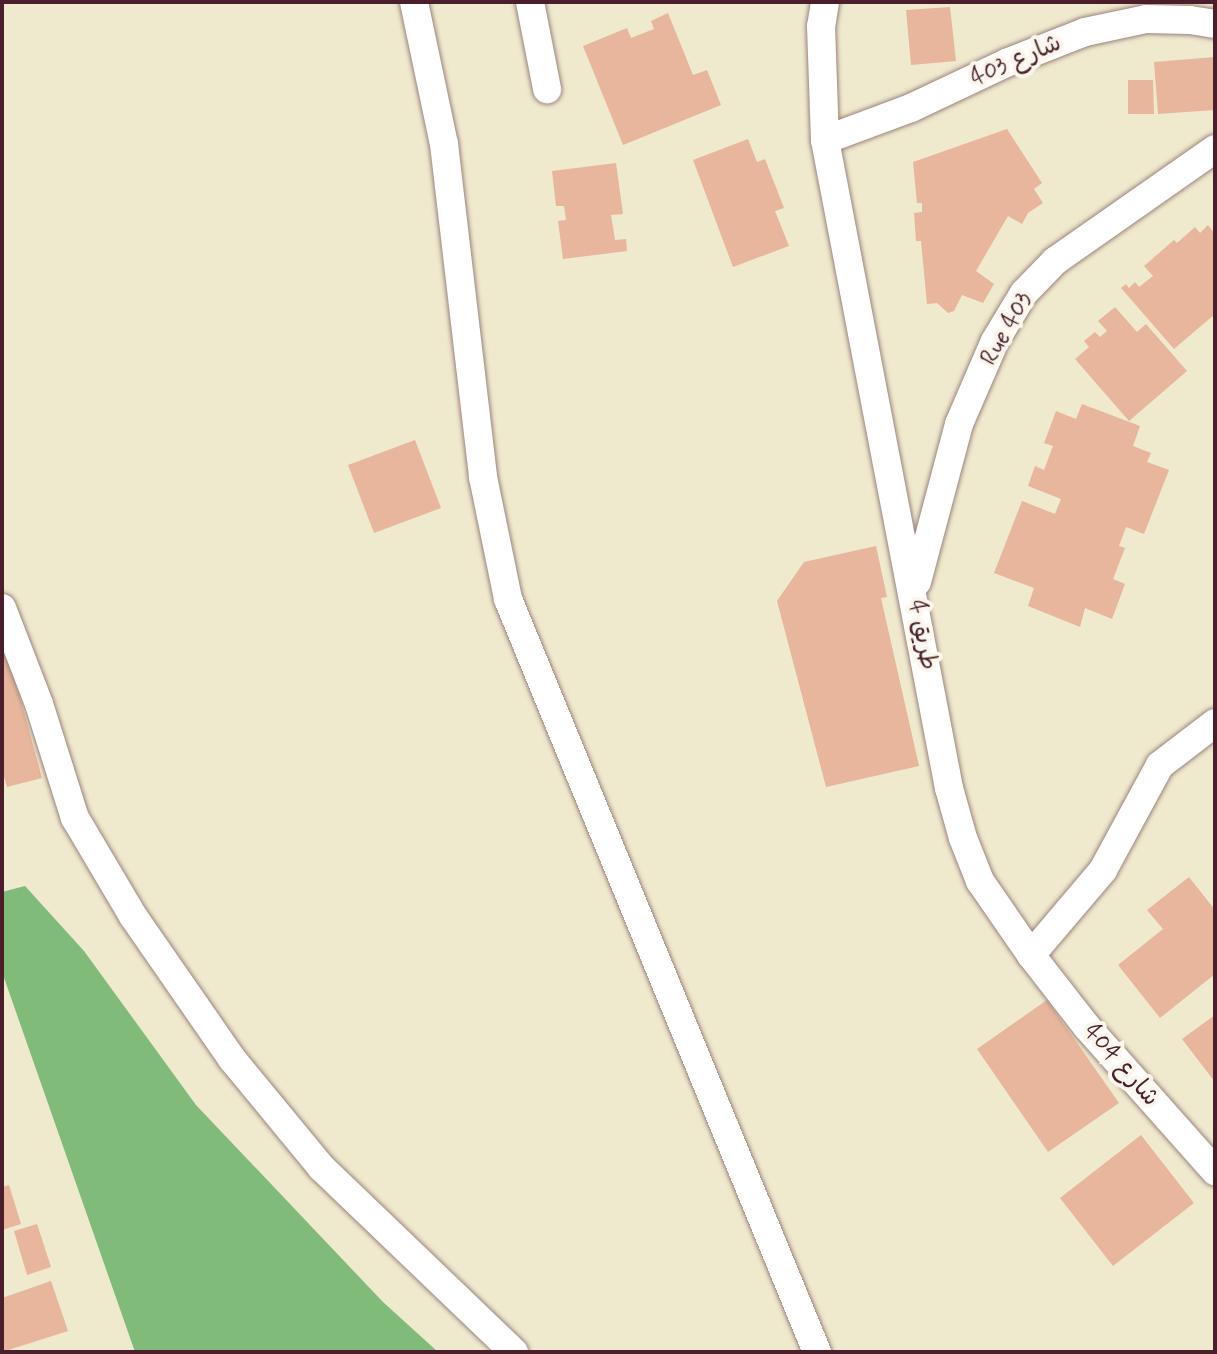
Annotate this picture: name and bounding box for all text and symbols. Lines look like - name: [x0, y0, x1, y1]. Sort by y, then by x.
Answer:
- street label: شارع 403: [966, 29, 1066, 93]
- street label: Rue 403: [975, 287, 1039, 371]
- street label: طريق 4: [902, 598, 942, 672]
- street label: شارع 404: [1077, 1018, 1165, 1112]

